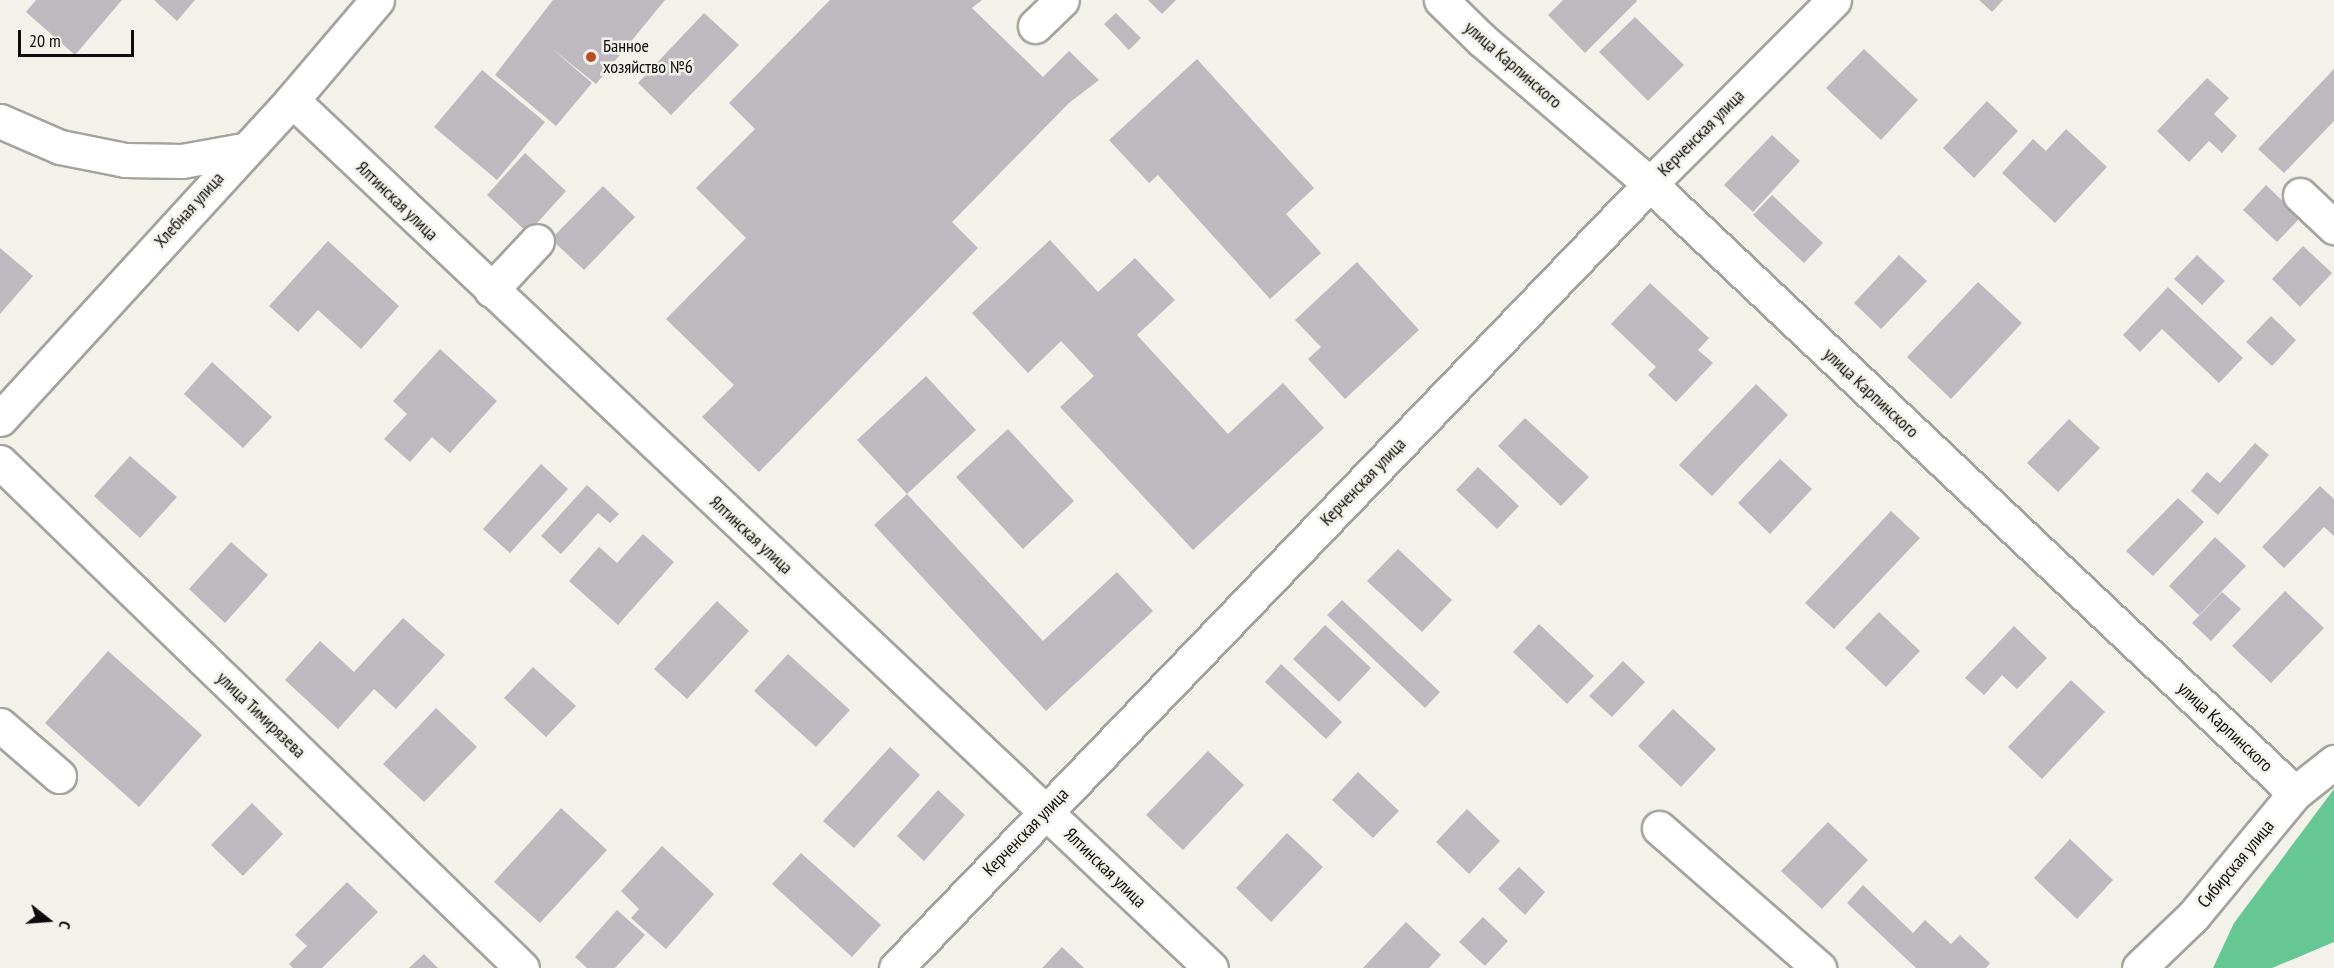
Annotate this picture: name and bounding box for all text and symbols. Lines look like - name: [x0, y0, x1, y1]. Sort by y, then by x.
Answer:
- street label: улица Карпинского: [1460, 17, 1566, 113]
- scale bar: [21, 18, 136, 56]
- text: 20 m: [29, 29, 61, 52]
- place label: Банное хозяйство №6: [603, 36, 693, 78]
- marker: Банное хозяйство №6: [584, 50, 598, 64]
- street label: Керченская улица: [1653, 85, 1749, 181]
- street label: Ялтинская улица: [352, 157, 442, 245]
- street label: Хлебная улица: [150, 168, 228, 252]
- street label: улица Карпинского: [1819, 344, 1923, 442]
- street label: Керченская улица: [1316, 434, 1410, 530]
- street label: Ялтинская улица: [705, 491, 797, 579]
- street label: улица Тимирязева: [212, 667, 310, 763]
- street label: улица Карпинского: [2173, 678, 2277, 776]
- street label: Керченская улица: [979, 784, 1073, 880]
- street label: Сибирская улица: [2193, 816, 2279, 912]
- street label: Ялтинская улица: [1060, 824, 1150, 912]
- north arrow: [18, 890, 78, 950]
- text: С: [55, 919, 76, 932]

